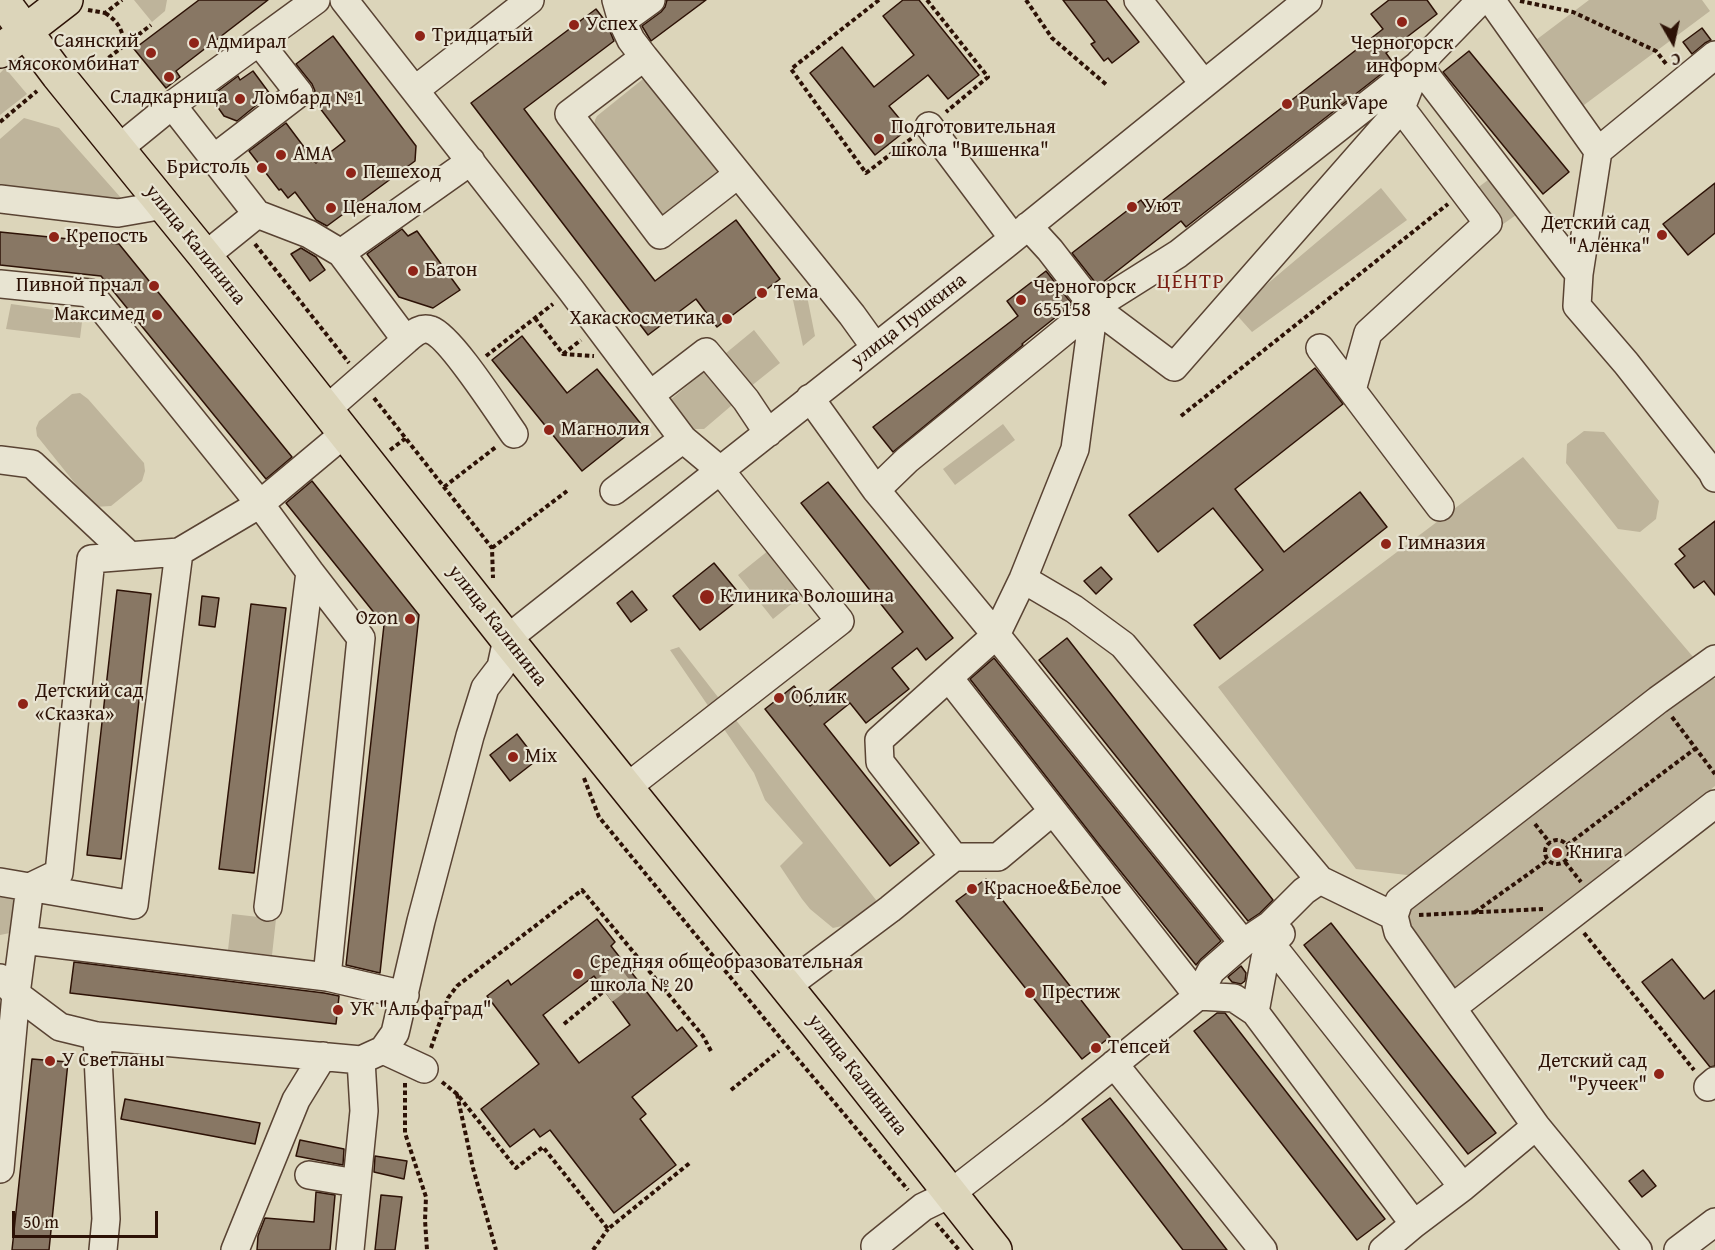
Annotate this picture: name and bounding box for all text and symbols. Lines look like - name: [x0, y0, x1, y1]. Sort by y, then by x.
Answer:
- north arrow: [1643, 12, 1703, 72]
- place label: Успех: [586, 13, 638, 37]
- marker: Черногорск информ: [1395, 15, 1409, 29]
- marker: Успех: [567, 18, 581, 32]
- place label: Тридцатый: [432, 24, 533, 48]
- marker: Тридцатый: [413, 29, 427, 43]
- place label: Саянский мясокомбинат: [8, 30, 139, 77]
- place label: Адмирал: [206, 31, 286, 55]
- place label: Черногорск информ: [1351, 32, 1453, 79]
- marker: Адмирал: [187, 36, 201, 50]
- marker: Саянский мясокомбинат: [144, 46, 158, 60]
- text: С: [1669, 47, 1682, 72]
- marker: Сладкарница: [162, 70, 176, 84]
- place label: Сладкарница: [110, 86, 228, 110]
- place label: Ломбард №1: [252, 87, 364, 111]
- marker: Ломбард №1: [233, 92, 247, 106]
- place label: Punk Vape: [1299, 92, 1388, 116]
- marker: Punk Vape: [1280, 97, 1294, 111]
- place label: Подготовительная школа "Вишенка": [891, 116, 1056, 163]
- marker: Подготовительная школа "Вишенка": [872, 132, 886, 146]
- place label: АМА: [293, 143, 333, 167]
- marker: АМА: [274, 148, 288, 162]
- place label: Бристоль: [167, 156, 250, 180]
- marker: Бристоль: [255, 161, 269, 175]
- place label: Пешеход: [363, 161, 441, 185]
- marker: Пешеход: [344, 166, 358, 180]
- street label: улица Калинина: [139, 180, 251, 310]
- place label: Уют: [1144, 195, 1180, 219]
- place label: Ценалом: [343, 196, 422, 220]
- marker: Уют: [1125, 200, 1139, 214]
- marker: Ценалом: [324, 201, 338, 215]
- place label: Детский сад "Алёнка": [1541, 212, 1650, 259]
- place label: Крепость: [66, 225, 148, 249]
- marker: Детский сад "Алёнка": [1655, 228, 1669, 242]
- marker: Крепость: [47, 230, 61, 244]
- place label: Батон: [425, 259, 477, 283]
- marker: Батон: [406, 264, 420, 278]
- street label: улица Пушкина: [846, 268, 972, 374]
- district label: ЦЕНТР: [1157, 270, 1225, 296]
- place label: Пивной прчал: [16, 274, 142, 298]
- place label: Черногорск 655158: [1033, 276, 1136, 323]
- marker: Пивной прчал: [147, 279, 161, 293]
- place label: Тема: [774, 281, 818, 305]
- marker: Тема: [755, 286, 769, 300]
- marker: Черногорск 655158: [1014, 293, 1028, 307]
- place label: Максимед: [54, 303, 145, 327]
- place label: Хакаскосметика: [569, 307, 715, 331]
- marker: Максимед: [150, 308, 164, 322]
- marker: Хакаскосметика: [720, 312, 734, 326]
- place label: Магнолия: [561, 418, 650, 442]
- marker: Магнолия: [542, 423, 556, 437]
- place label: Гимназия: [1398, 532, 1486, 556]
- marker: Гимназия: [1379, 537, 1393, 551]
- street label: улица Калинина: [442, 560, 552, 692]
- place label: Клиника Волошина: [720, 585, 894, 609]
- marker: Клиника Волошина: [698, 588, 716, 606]
- place label: Ozon: [356, 607, 398, 631]
- marker: Ozon: [403, 612, 417, 626]
- place label: Детский сад «Сказка»: [35, 680, 144, 727]
- place label: Облик: [791, 686, 847, 710]
- marker: Облик: [772, 691, 786, 705]
- marker: Детский сад «Сказка»: [16, 697, 30, 711]
- place label: Mix: [525, 745, 557, 769]
- marker: Mix: [506, 750, 520, 764]
- place label: Книга: [1569, 841, 1623, 865]
- marker: Книга: [1550, 846, 1564, 860]
- place label: Красное&Белое: [984, 877, 1121, 901]
- marker: Красное&Белое: [965, 882, 979, 896]
- place label: Средняя общеобразовательная школа № 20: [590, 951, 863, 998]
- marker: Средняя общеобразовательная школа № 20: [571, 967, 585, 981]
- place label: Престиж: [1042, 981, 1120, 1005]
- marker: Престиж: [1023, 986, 1037, 1000]
- place label: УК "Альфаград": [350, 998, 492, 1022]
- marker: УК "Альфаград": [331, 1003, 345, 1017]
- street label: улица Калинина: [802, 1009, 912, 1141]
- place label: Тепсей: [1108, 1036, 1170, 1060]
- marker: Тепсей: [1089, 1041, 1103, 1055]
- place label: У Светланы: [62, 1049, 164, 1073]
- place label: Детский сад "Ручеек": [1538, 1050, 1647, 1097]
- marker: У Светланы: [43, 1054, 57, 1068]
- marker: Детский сад "Ручеек": [1652, 1067, 1666, 1081]
- scale bar: [15, 1199, 160, 1237]
- text: 50 m: [23, 1208, 59, 1235]

